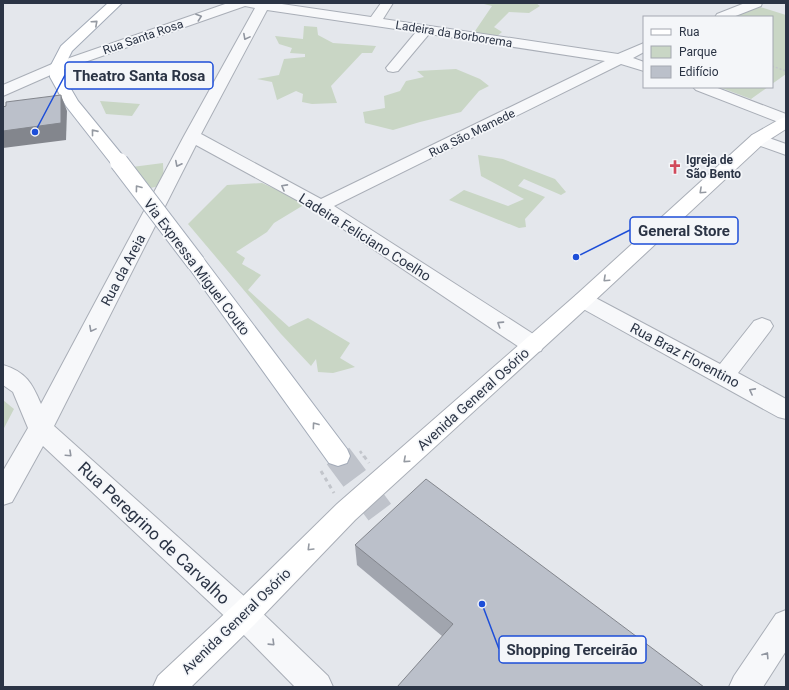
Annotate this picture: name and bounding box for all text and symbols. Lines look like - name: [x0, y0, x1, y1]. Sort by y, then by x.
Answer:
- one-way arrow: [196, 14, 203, 22]
- legend: [643, 16, 773, 88]
- street label: Rua Santa Rosa: [101, 17, 185, 57]
- street label: Ladeira da Borborema: [395, 18, 513, 50]
- one-way arrow: [90, 20, 98, 27]
- text: Rua: [679, 25, 700, 39]
- one-way arrow: [243, 33, 250, 41]
- text: Parque: [679, 45, 717, 59]
- callout: Theatro Santa Rosa: [65, 62, 213, 89]
- text: Edifício: [679, 65, 719, 79]
- text: Theatro Santa Rosa: [73, 67, 205, 85]
- street label: Rua São Mamede: [427, 106, 517, 160]
- one-way arrow: [92, 129, 99, 136]
- place label: Igreja de São Bento: [686, 153, 741, 181]
- church icon: Igreja de São Bento: [667, 159, 683, 175]
- one-way arrow: [175, 160, 183, 168]
- one-way arrow: [281, 184, 288, 191]
- one-way arrow: [135, 185, 143, 192]
- one-way arrow: [699, 186, 707, 194]
- street label: Ladeira Feliciano Coelho: [296, 190, 434, 284]
- street label: Via Expressa Miguel Couto: [141, 196, 253, 338]
- callout: General Store: [630, 217, 738, 244]
- text: General Store: [638, 222, 730, 240]
- street label: Rua da Areia: [97, 232, 149, 308]
- one-way arrow: [603, 274, 611, 282]
- street label: Rua Braz Florentino: [628, 319, 742, 391]
- one-way arrow: [497, 321, 504, 329]
- one-way arrow: [89, 325, 97, 332]
- street label: Avenida General Osório: [414, 345, 532, 453]
- one-way arrow: [749, 388, 756, 396]
- one-way arrow: [312, 422, 319, 429]
- one-way arrow: [64, 449, 72, 457]
- one-way arrow: [403, 455, 410, 462]
- street label: Rua Peregrino de Carvalho: [74, 458, 234, 608]
- one-way arrow: [308, 543, 315, 551]
- street label: Avenida General Osório: [178, 565, 294, 677]
- callout: Shopping Terceirão: [499, 636, 646, 663]
- one-way arrow: [267, 638, 275, 645]
- text: Shopping Terceirão: [507, 641, 637, 659]
- one-way arrow: [761, 652, 768, 659]

